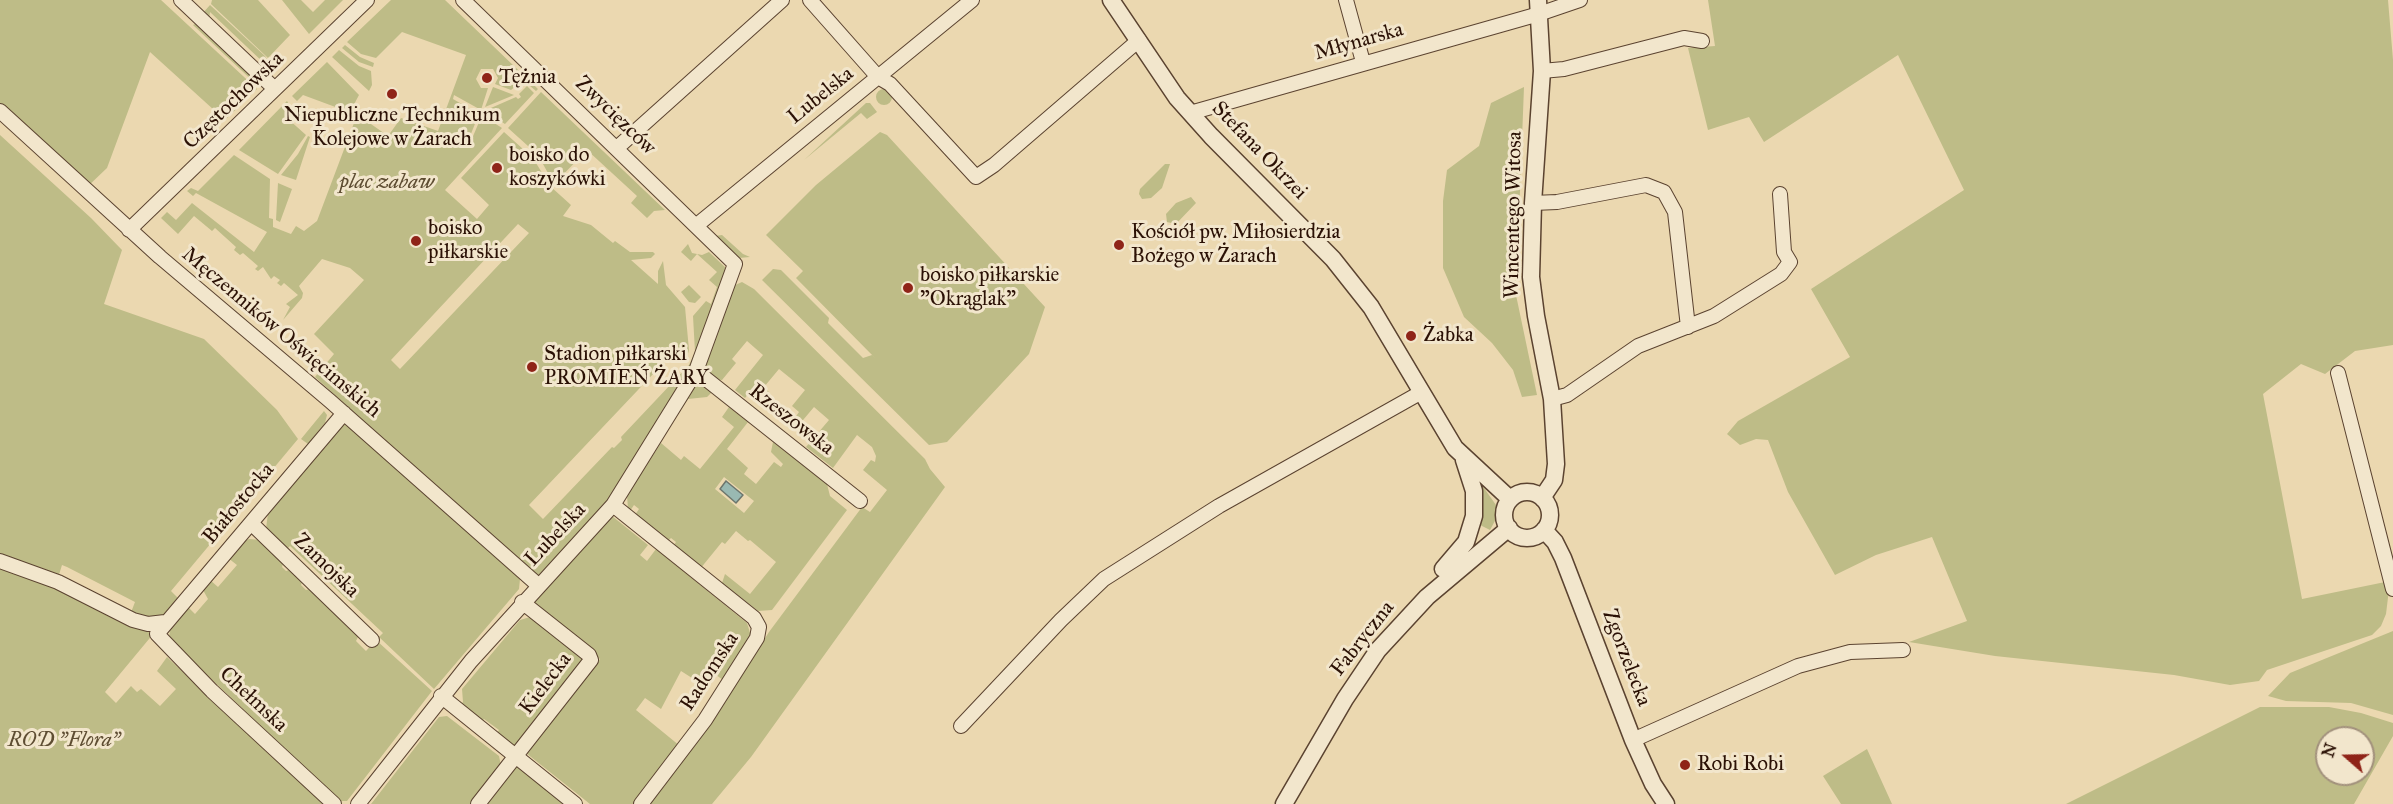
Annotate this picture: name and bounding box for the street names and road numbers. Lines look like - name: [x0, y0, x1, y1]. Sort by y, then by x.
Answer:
- street label: Młynarska: [1312, 17, 1406, 67]
- street label: Częstochowska: [179, 47, 289, 155]
- street label: Lubelska: [783, 62, 859, 130]
- street label: Zwycięzców: [569, 71, 661, 161]
- street label: Stefana Okrzei: [1206, 97, 1312, 205]
- street label: Wincentego Witosa: [1500, 131, 1528, 299]
- street label: Męczenników Oświęcimskich: [176, 242, 386, 424]
- street label: Rzeszowska: [743, 379, 839, 461]
- street label: Białostocka: [198, 458, 280, 550]
- street label: Lubelska: [520, 498, 592, 572]
- street label: Zamojska: [288, 529, 364, 603]
- street label: Fabryczna: [1326, 596, 1400, 682]
- street label: Zgorzelecka: [1596, 606, 1656, 710]
- street label: Radomska: [675, 628, 745, 716]
- street label: Kielecka: [515, 648, 577, 720]
- street label: Chełmska: [214, 662, 292, 738]

